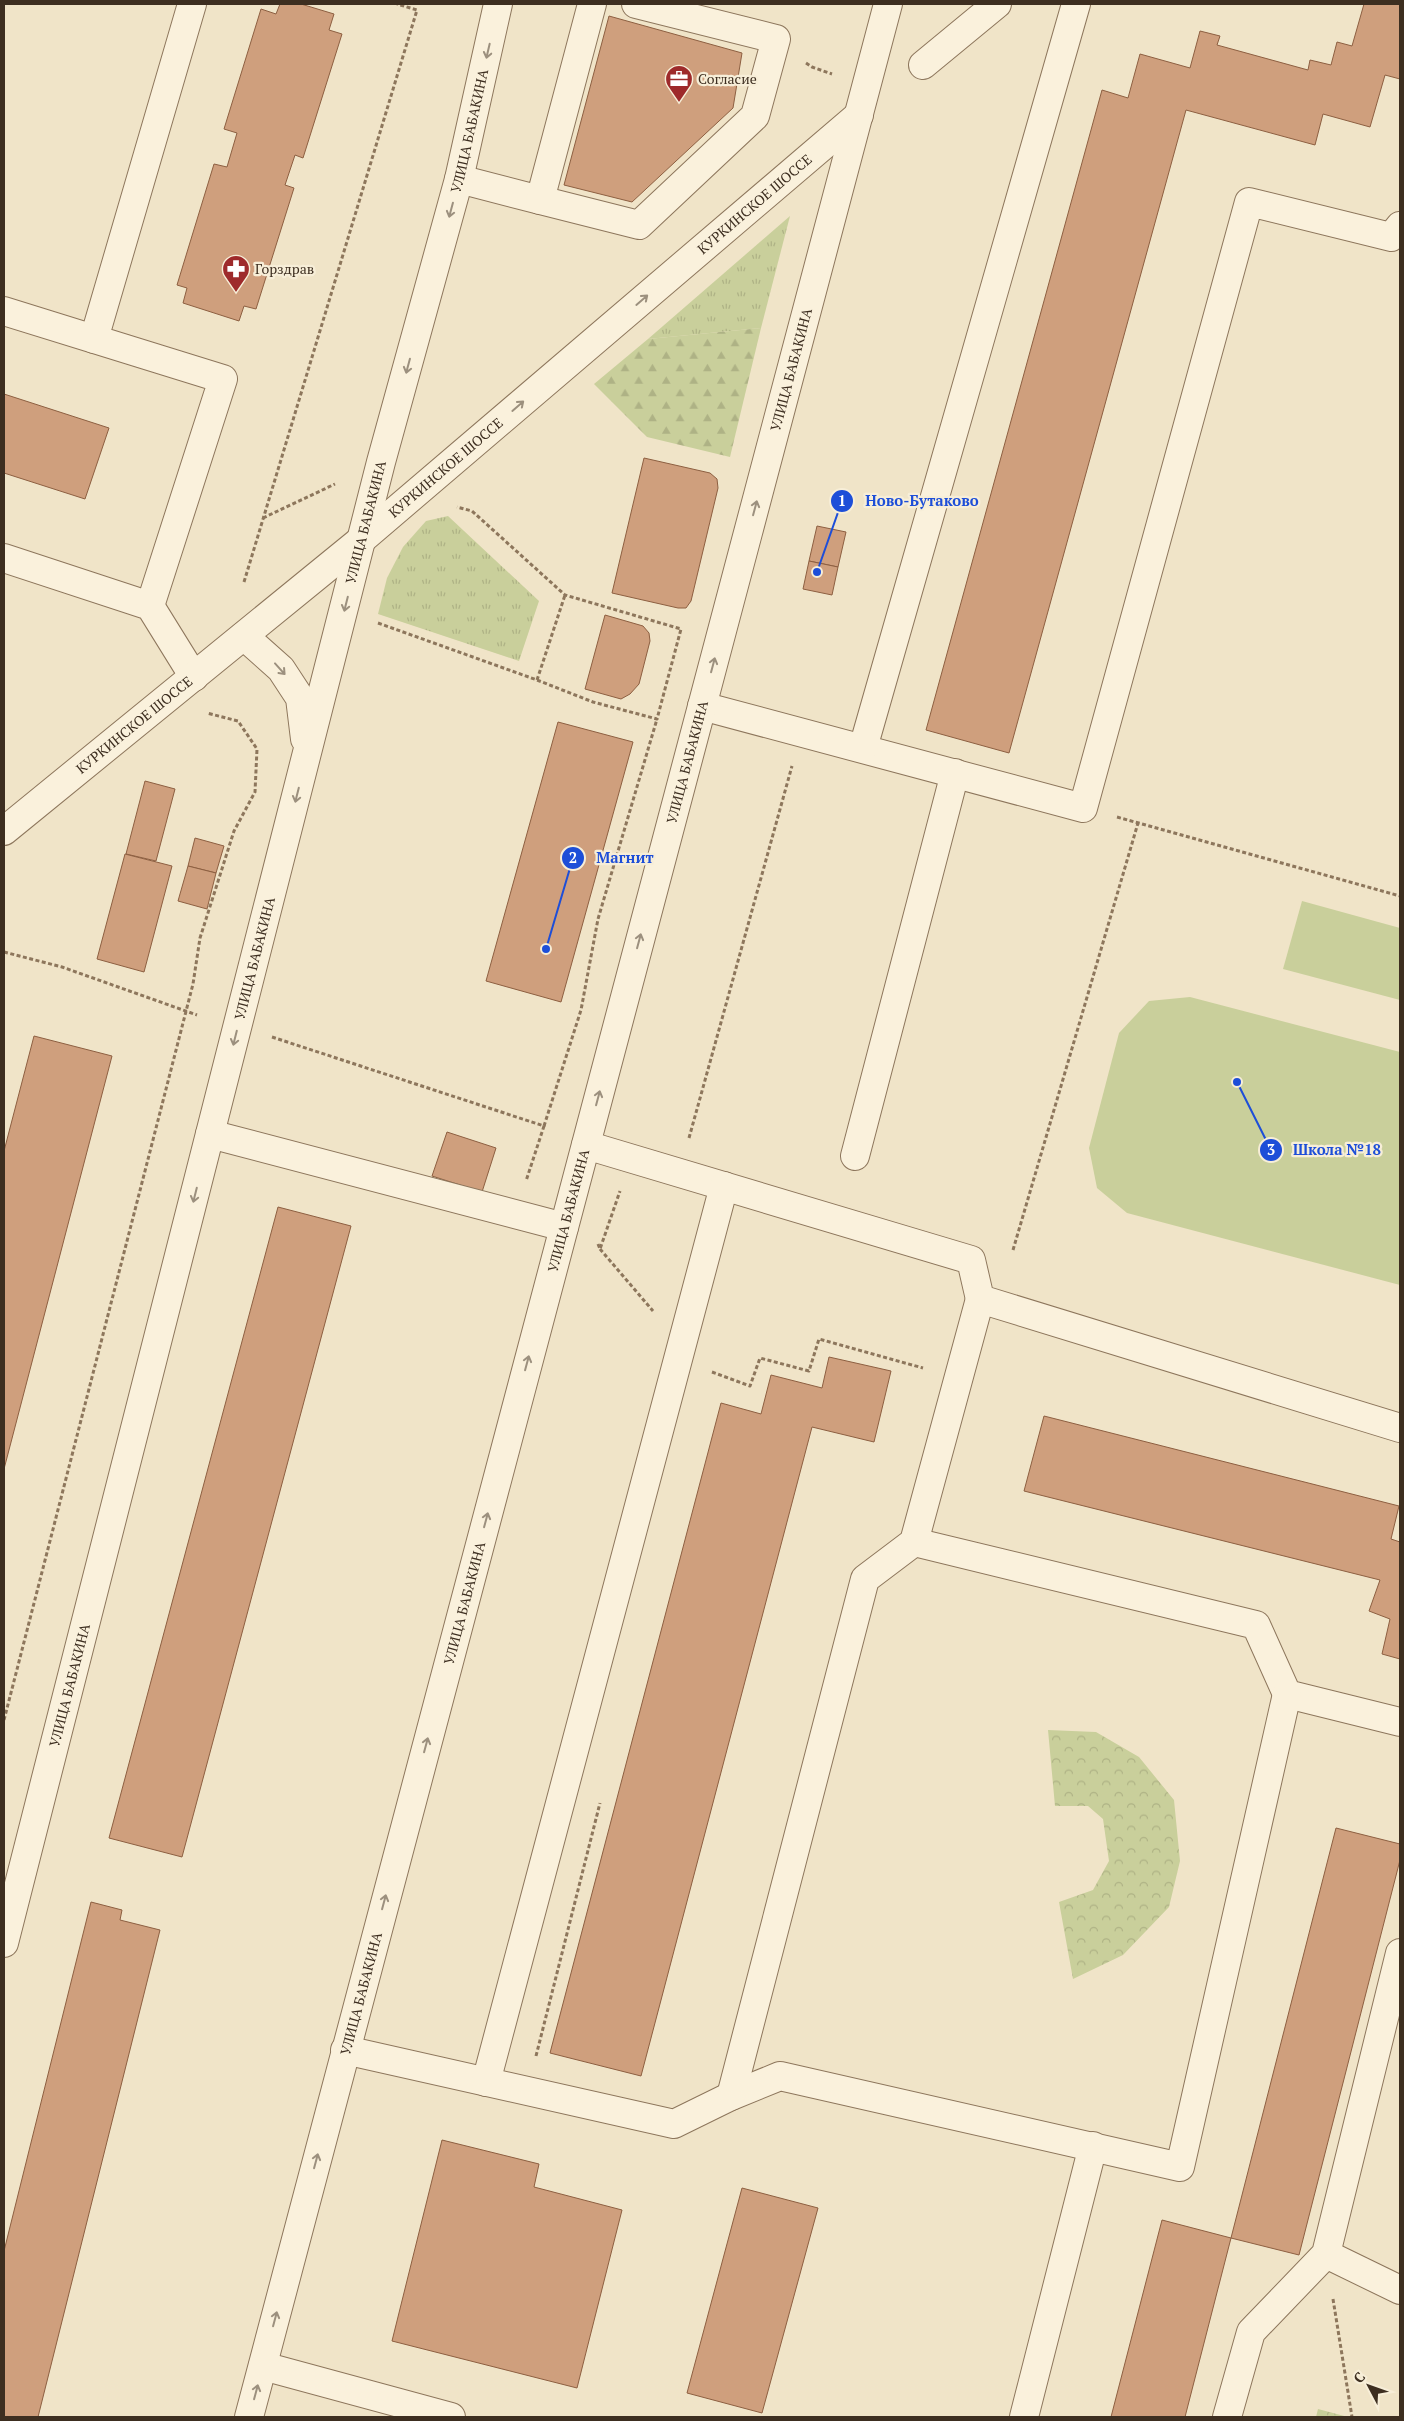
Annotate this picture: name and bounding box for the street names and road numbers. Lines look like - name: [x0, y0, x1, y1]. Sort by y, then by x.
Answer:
- street label: УЛИЦА БАБАКИНА: [446, 67, 492, 195]
- street label: КУРКИНСКОЕ ШОССЕ: [693, 150, 815, 258]
- street label: УЛИЦА БАБАКИНА: [765, 306, 816, 433]
- street label: КУРКИНСКОЕ ШОССЕ: [384, 413, 507, 522]
- street label: УЛИЦА БАБАКИНА: [340, 458, 390, 586]
- street label: КУРКИНСКОЕ ШОССЕ: [72, 671, 196, 778]
- street label: УЛИЦА БАБАКИНА: [661, 698, 712, 825]
- street label: УЛИЦА БАБАКИНА: [229, 894, 279, 1022]
- street label: УЛИЦА БАБАКИНА: [543, 1147, 593, 1274]
- street label: УЛИЦА БАБАКИНА: [439, 1539, 490, 1666]
- street label: УЛИЦА БАБАКИНА: [44, 1621, 94, 1749]
- street label: УЛИЦА БАБАКИНА: [335, 1930, 386, 2057]

